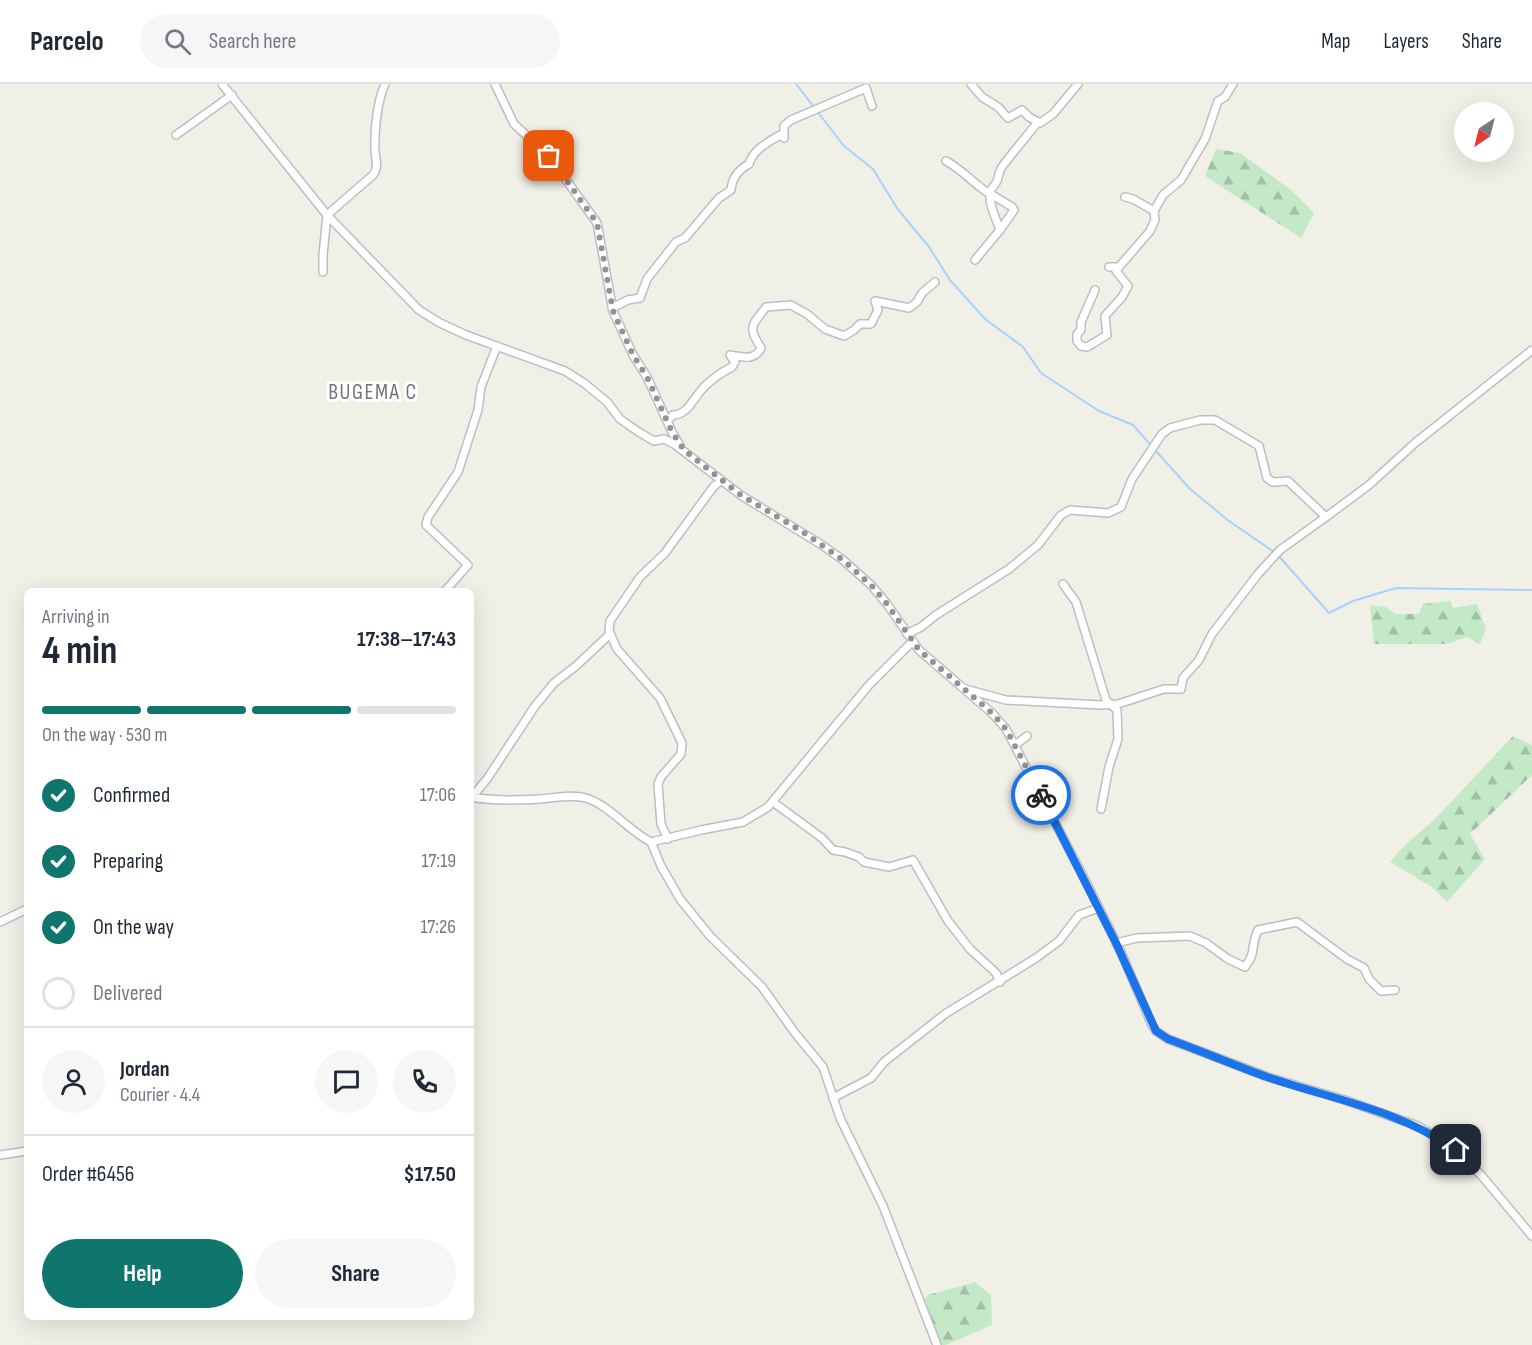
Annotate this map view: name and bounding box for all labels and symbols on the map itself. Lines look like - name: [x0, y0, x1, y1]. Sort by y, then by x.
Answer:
- north arrow: [1454, 102, 1514, 162]
- pin: [523, 130, 574, 181]
- district label: BUGEMA C: [328, 379, 418, 406]
- courier: [1011, 765, 1071, 825]
- pin: [1430, 1124, 1481, 1175]

